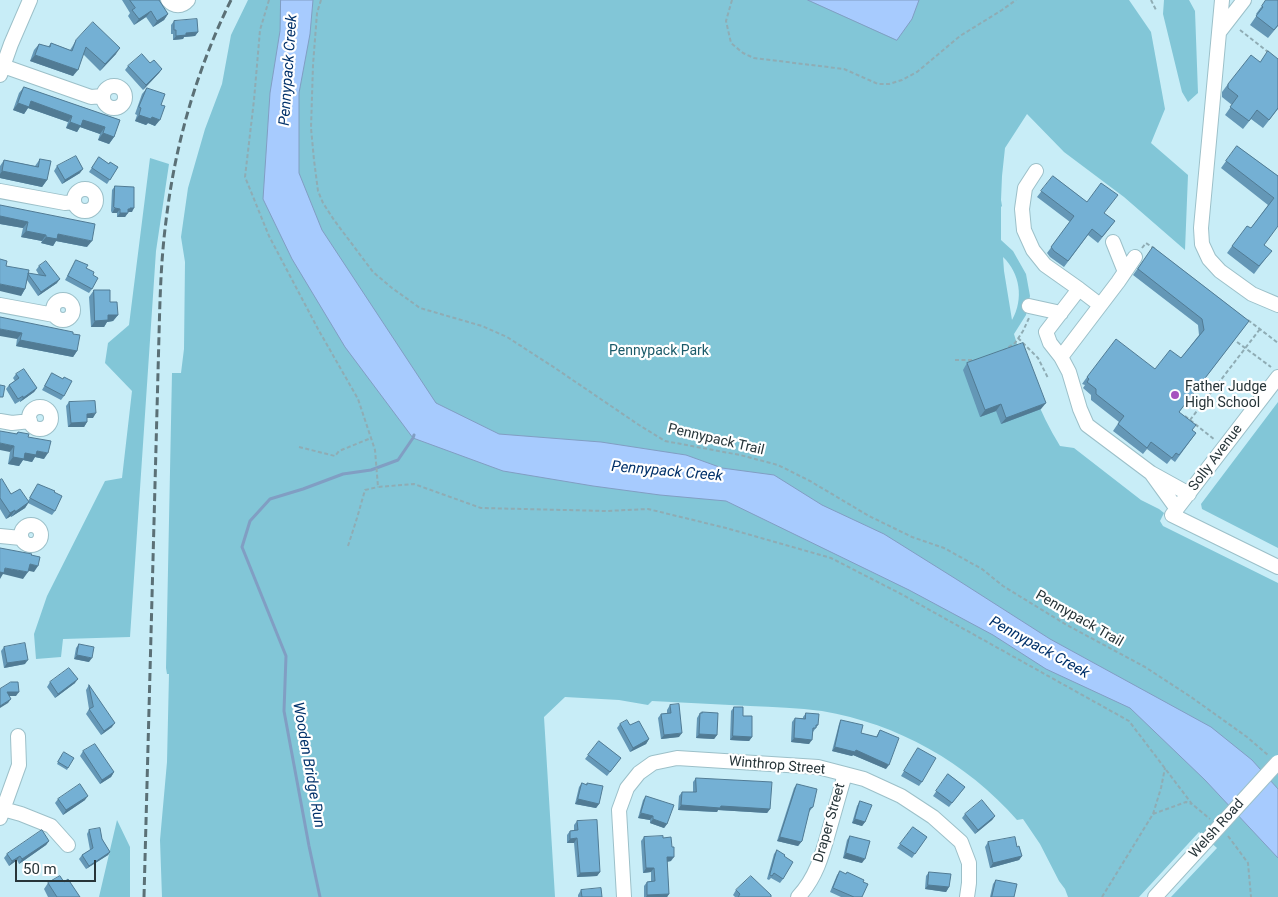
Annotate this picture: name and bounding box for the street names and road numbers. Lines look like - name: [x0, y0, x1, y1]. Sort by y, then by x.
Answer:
- street label: Pennypack Trail: [666, 421, 766, 459]
- street label: Solly Avenue: [1186, 421, 1246, 495]
- street label: Pennypack Trail: [1032, 587, 1126, 651]
- street label: Winthrop Street: [728, 753, 826, 779]
- street label: Draper Street: [811, 781, 849, 865]
- street label: Welsh Road: [1186, 796, 1248, 862]

